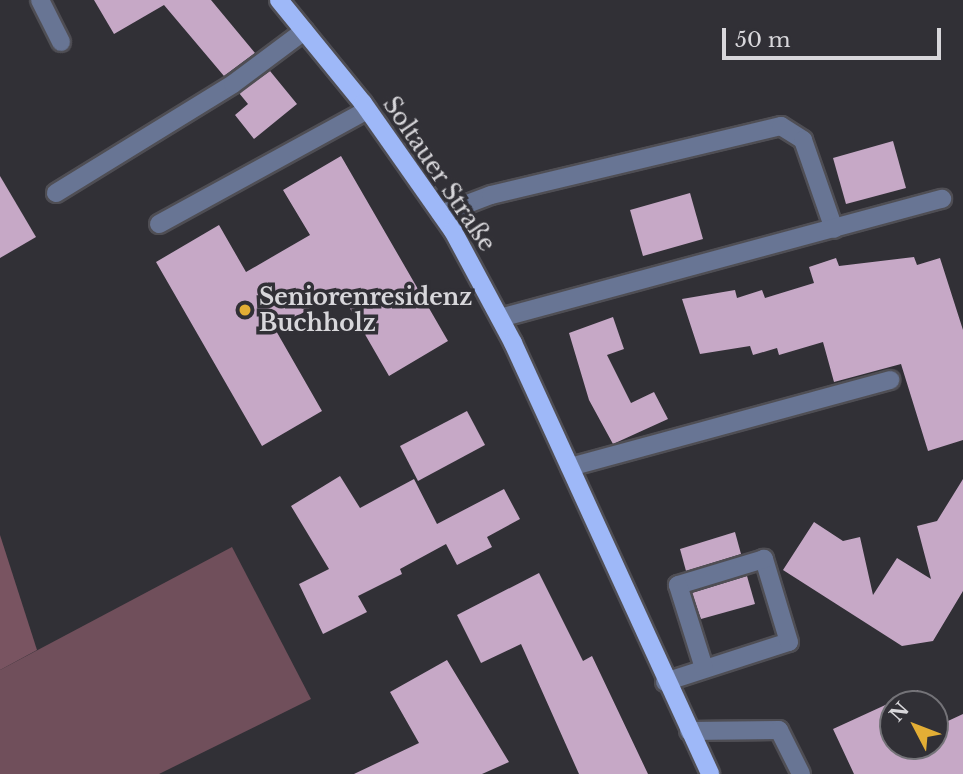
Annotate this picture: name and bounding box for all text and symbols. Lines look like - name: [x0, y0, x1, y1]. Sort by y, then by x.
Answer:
- scale bar: [725, 14, 944, 58]
- text: 50 m: [735, 27, 790, 53]
- street label: Soltauer Straße: [377, 91, 501, 257]
- place label: Seniorenresidenz Buchholz: [259, 283, 472, 337]
- marker: Seniorenresidenz Buchholz: [237, 302, 253, 318]
- north arrow: [879, 690, 949, 760]
- text: N: [885, 698, 914, 726]

